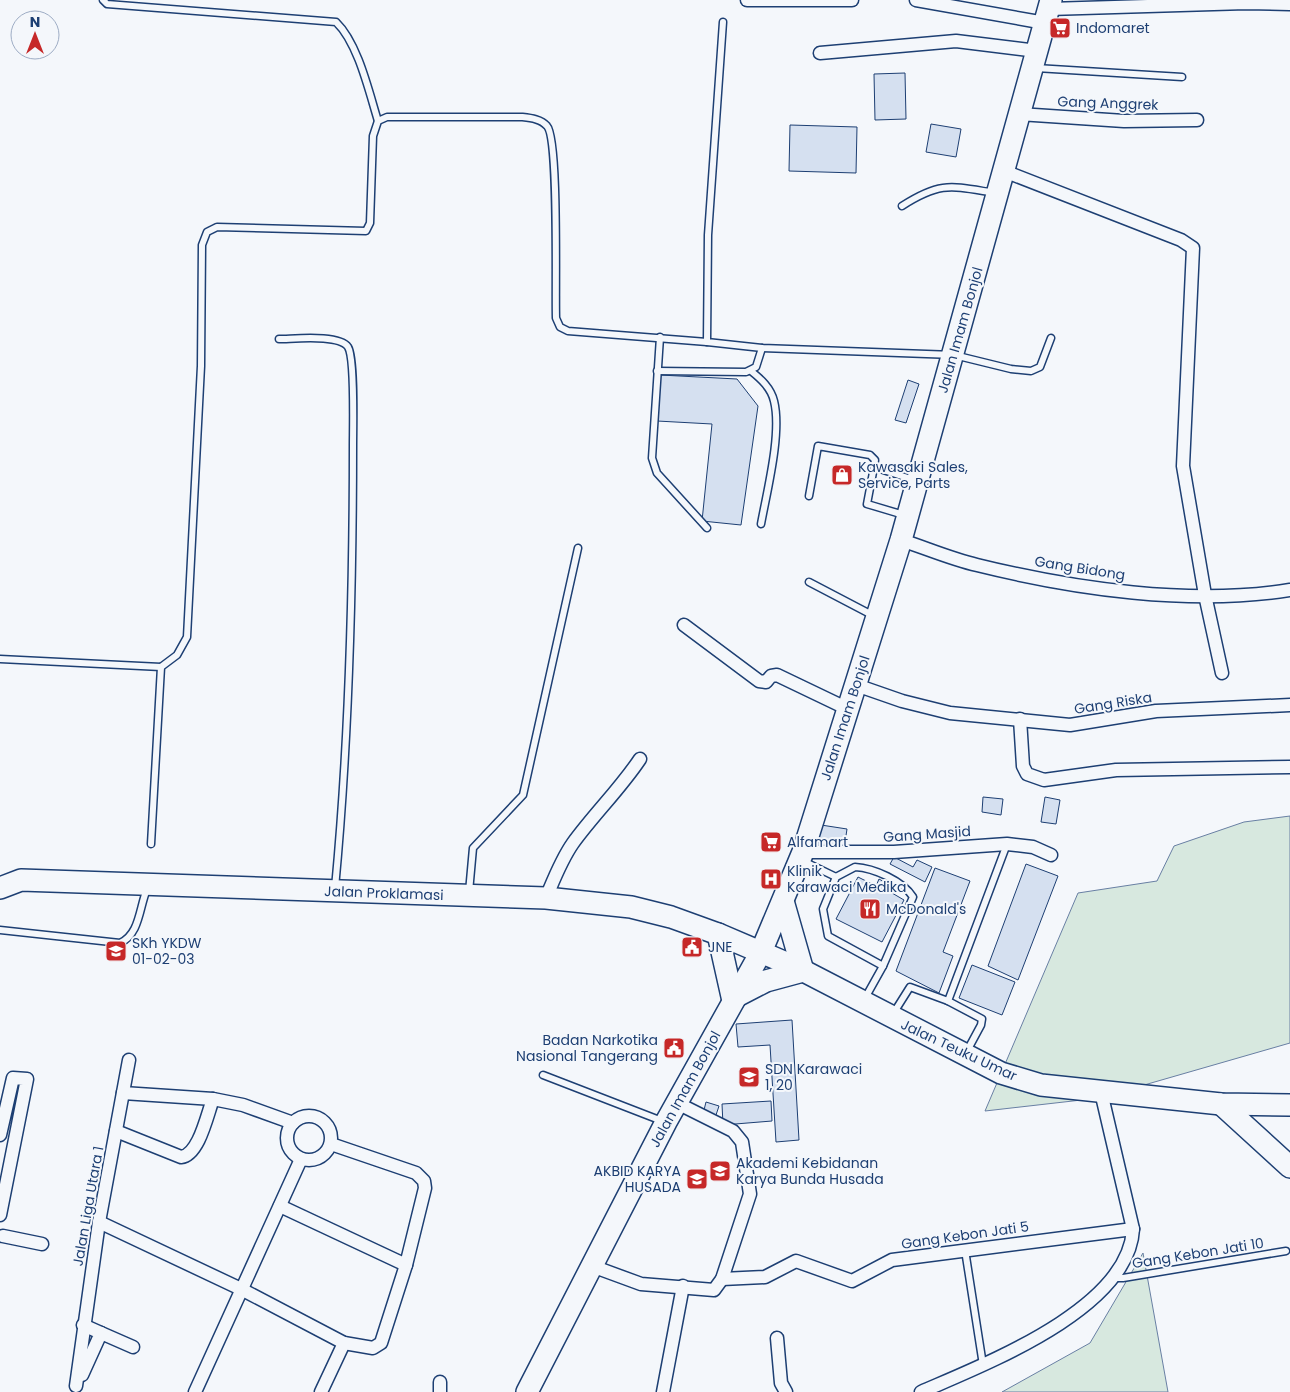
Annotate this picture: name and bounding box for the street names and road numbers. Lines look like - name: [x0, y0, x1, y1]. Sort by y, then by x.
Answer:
- street label: Gang Anggrek: [1057, 91, 1160, 115]
- street label: Jalan Imam Bonjol: [932, 265, 988, 395]
- street label: Gang Bidong: [1033, 551, 1127, 585]
- street label: Jalan Imam Bonjol: [815, 653, 875, 783]
- street label: Gang Riska: [1073, 687, 1153, 719]
- street label: Gang Masjid: [883, 821, 971, 847]
- street label: Jalan Proklamasi: [324, 881, 444, 905]
- street label: Jalan Teuku Umar: [898, 1014, 1020, 1086]
- street label: Jalan Imam Bonjol: [645, 1027, 725, 1151]
- street label: Jalan Liga Utara 1: [68, 1144, 108, 1268]
- street label: Gang Kebon Jati 5: [900, 1216, 1030, 1254]
- street label: Gang Kebon Jati 10: [1131, 1233, 1265, 1273]

